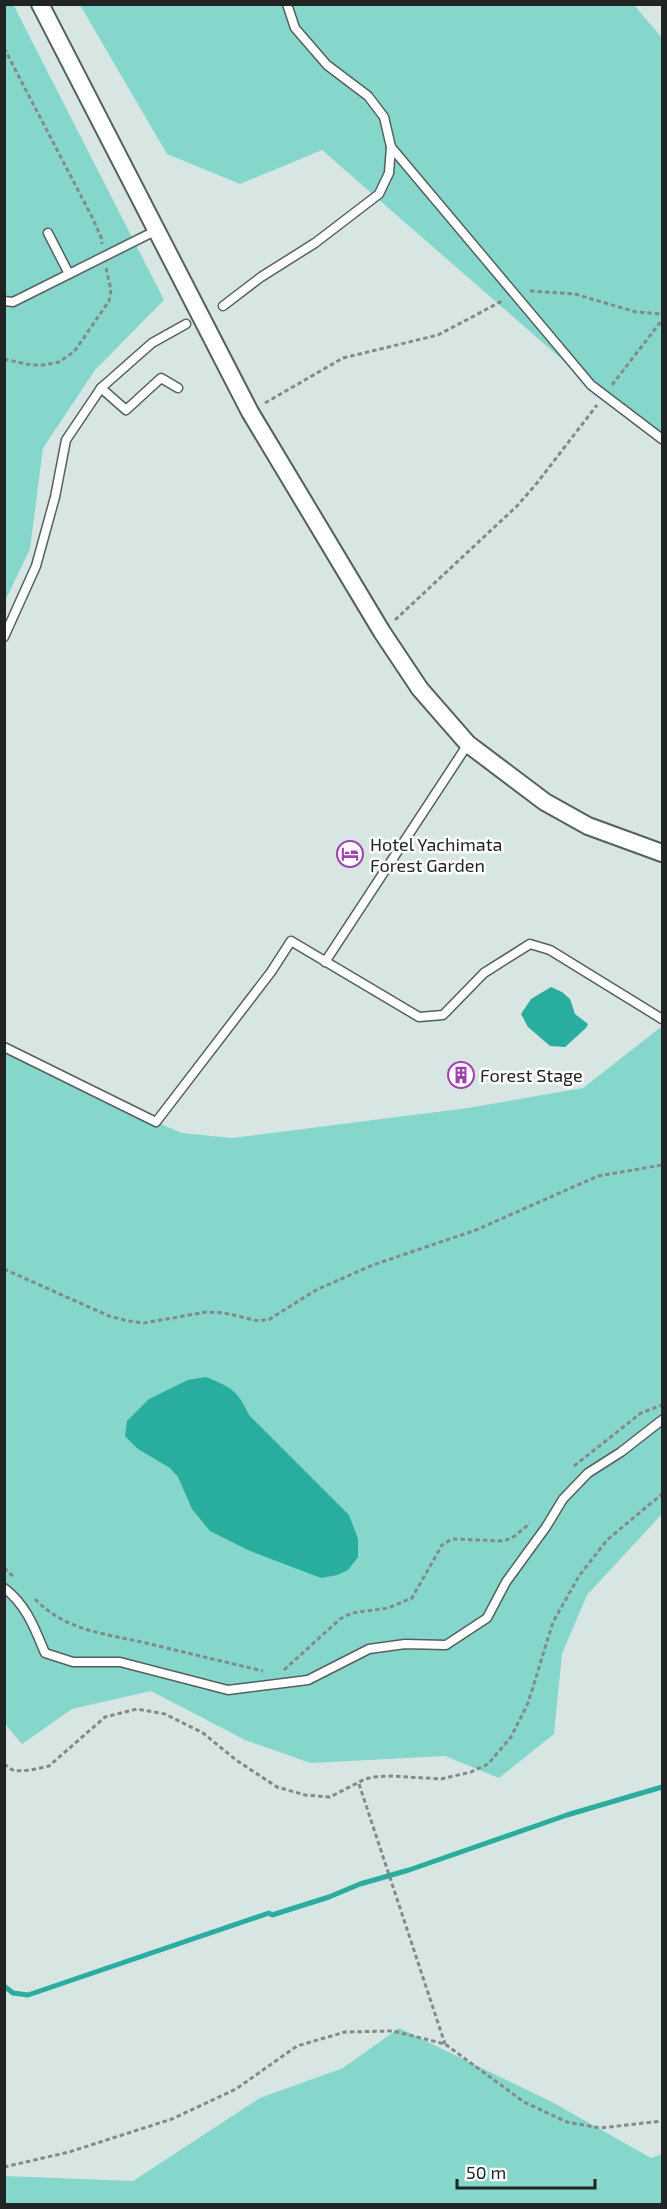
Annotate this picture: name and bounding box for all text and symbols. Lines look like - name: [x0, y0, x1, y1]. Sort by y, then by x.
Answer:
- place label: Hotel Yachimata Forest Garden: [370, 833, 502, 876]
- hotel icon: Hotel Yachimata Forest Garden: [335, 839, 365, 869]
- building icon: Forest Stage: [446, 1060, 476, 1090]
- place label: Forest Stage: [480, 1064, 583, 1086]
- scale bar: [457, 2152, 595, 2190]
- text: 50 m: [466, 2161, 506, 2183]

